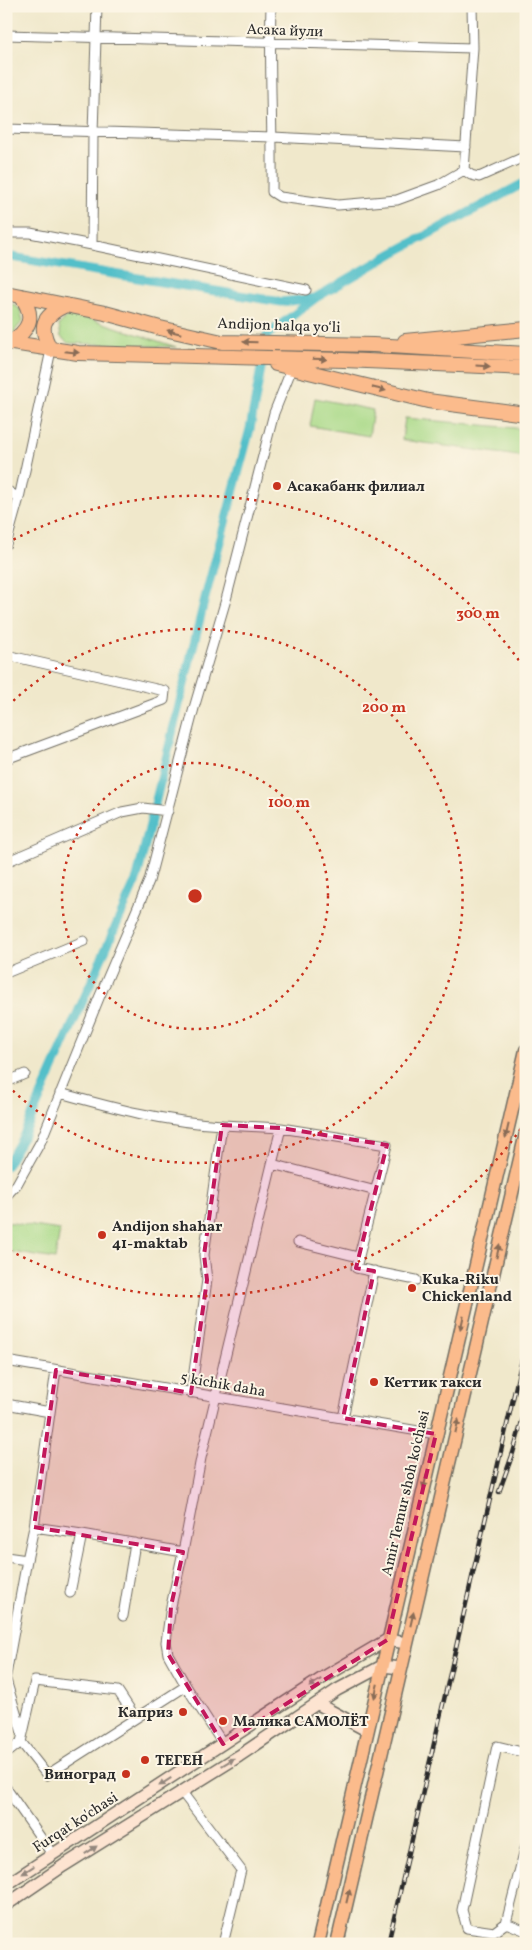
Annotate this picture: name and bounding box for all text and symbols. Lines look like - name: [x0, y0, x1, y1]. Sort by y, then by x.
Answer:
- street label: Асака йули: [246, 20, 324, 43]
- street label: Andijon halqa yo‘li: [217, 314, 341, 339]
- one-way arrow: [167, 328, 182, 336]
- one-way arrow: [242, 338, 258, 346]
- one-way arrow: [64, 348, 80, 356]
- one-way arrow: [312, 355, 328, 363]
- one-way arrow: [475, 362, 491, 370]
- one-way arrow: [371, 385, 386, 393]
- place label: Асакабанк филиал: [287, 477, 425, 498]
- marker: Асакабанк филиал: [271, 480, 283, 492]
- text: 300 m: [456, 604, 500, 625]
- text: 200 m: [362, 698, 406, 719]
- text: 100 m: [268, 793, 311, 814]
- centre of rings: [186, 887, 204, 905]
- one-way arrow: [503, 1124, 511, 1139]
- place label: Andijon shahar 41-maktab: [112, 1217, 222, 1255]
- marker: Andijon shahar 41-maktab: [96, 1229, 108, 1241]
- one-way arrow: [494, 1243, 502, 1258]
- place label: Kuka-Riku Chickenland: [422, 1270, 512, 1308]
- marker: Kuka-Riku Chickenland: [406, 1282, 418, 1294]
- one-way arrow: [458, 1316, 466, 1331]
- street label: 5 kichik daha: [178, 1368, 267, 1403]
- place label: Кеттик такси: [384, 1373, 482, 1394]
- marker: Кеттик такси: [368, 1376, 380, 1388]
- street label: Amir Temur shoh ko'chasi: [377, 1408, 436, 1578]
- one-way arrow: [453, 1419, 461, 1434]
- one-way arrow: [421, 1474, 429, 1489]
- one-way arrow: [408, 1611, 416, 1626]
- one-way arrow: [308, 1678, 322, 1688]
- one-way arrow: [372, 1684, 380, 1699]
- place label: Каприз: [118, 1703, 173, 1724]
- marker: Каприз: [177, 1706, 189, 1718]
- place label: Малика САМОЛЁТ: [233, 1712, 369, 1733]
- marker: Малика САМОЛЁТ: [217, 1715, 229, 1727]
- place label: ТЕГЕН: [155, 1751, 204, 1772]
- marker: ТЕГЕН: [139, 1754, 151, 1766]
- one-way arrow: [221, 1758, 234, 1767]
- place label: Виноград: [44, 1765, 116, 1786]
- marker: Виноград: [120, 1768, 132, 1780]
- one-way arrow: [158, 1777, 172, 1787]
- street label: Furqat ko'chasi: [29, 1788, 122, 1859]
- one-way arrow: [84, 1845, 97, 1854]
- one-way arrow: [22, 1865, 35, 1875]
- one-way arrow: [344, 1889, 352, 1904]

